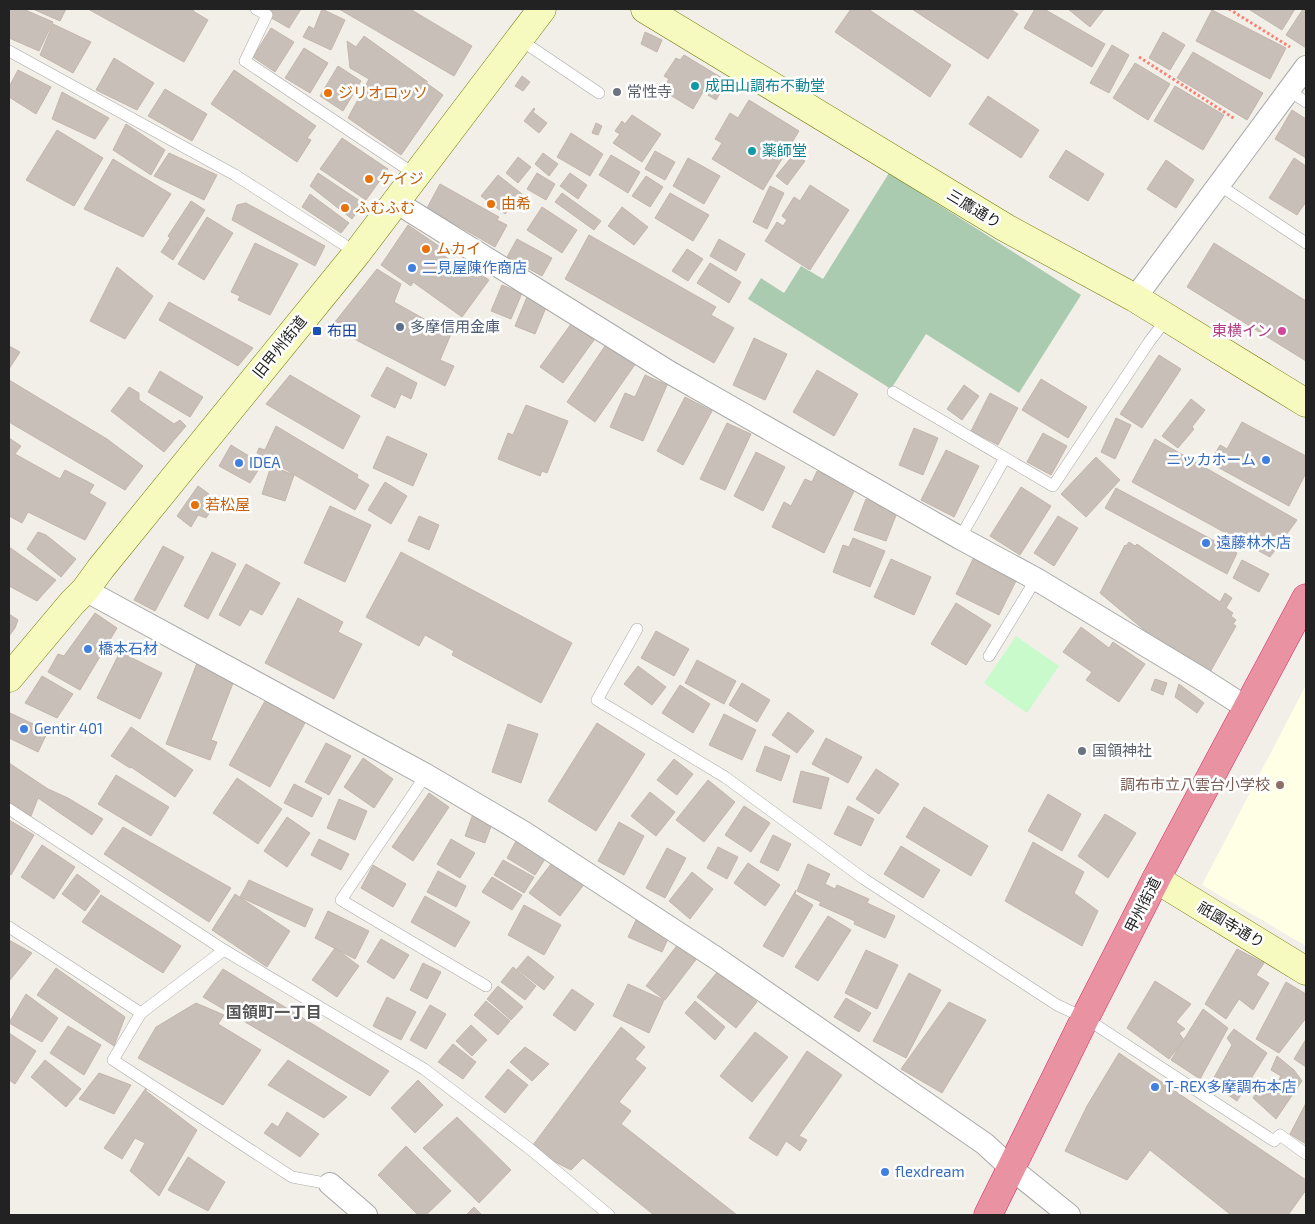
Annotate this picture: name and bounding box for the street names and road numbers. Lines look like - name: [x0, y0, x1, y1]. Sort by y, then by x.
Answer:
- street label: 三鷹通り: [944, 185, 1005, 231]
- street label: 旧甲州街道: [249, 312, 310, 381]
- street label: 甲州街道: [1120, 874, 1164, 935]
- street label: 祇園寺通り: [1195, 897, 1268, 951]

